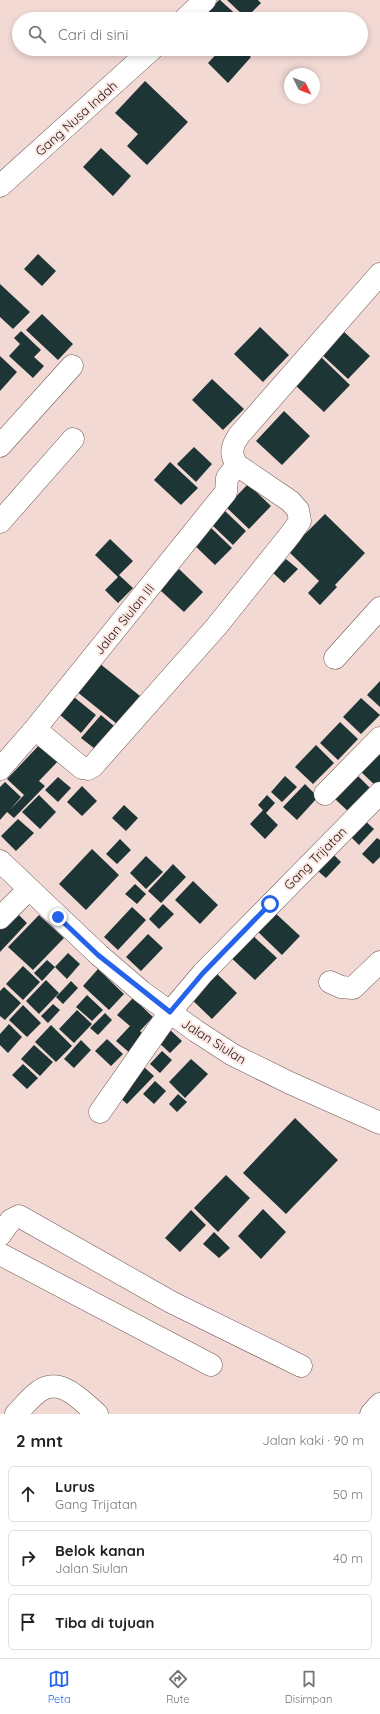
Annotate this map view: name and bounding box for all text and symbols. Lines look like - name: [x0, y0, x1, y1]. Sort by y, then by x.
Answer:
- search box: [12, 12, 368, 56]
- icon: search: [26, 23, 48, 45]
- text: Cari di sini: [58, 25, 129, 44]
- north arrow: [284, 68, 320, 104]
- street label: Gang Nusa Indah: [32, 77, 120, 159]
- street label: Jalan Siulan III: [91, 580, 157, 658]
- street label: Gang Trijatan: [280, 823, 350, 893]
- route start: [261, 895, 279, 913]
- route end: [49, 908, 67, 926]
- street label: Jalan Siulan: [179, 1015, 249, 1067]
- text: 2 mnt: [16, 1430, 63, 1451]
- text: Jalan kaki · 90 m: [262, 1432, 364, 1448]
- text: Lurus: [55, 1477, 95, 1496]
- icon: ahead: [17, 1483, 39, 1505]
- text: 50 m: [333, 1486, 363, 1502]
- text: Gang Trijatan: [55, 1496, 137, 1512]
- text: Belok kanan: [55, 1541, 145, 1560]
- icon: right: [17, 1547, 39, 1569]
- text: 40 m: [333, 1550, 363, 1566]
- text: Jalan Siulan: [55, 1560, 128, 1576]
- icon: arrive: [17, 1611, 39, 1633]
- text: Tiba di tujuan: [55, 1613, 154, 1632]
- tab: Peta: [48, 1668, 71, 1706]
- tab: Rute: [166, 1668, 189, 1706]
- tab: Disimpan: [285, 1668, 332, 1706]

